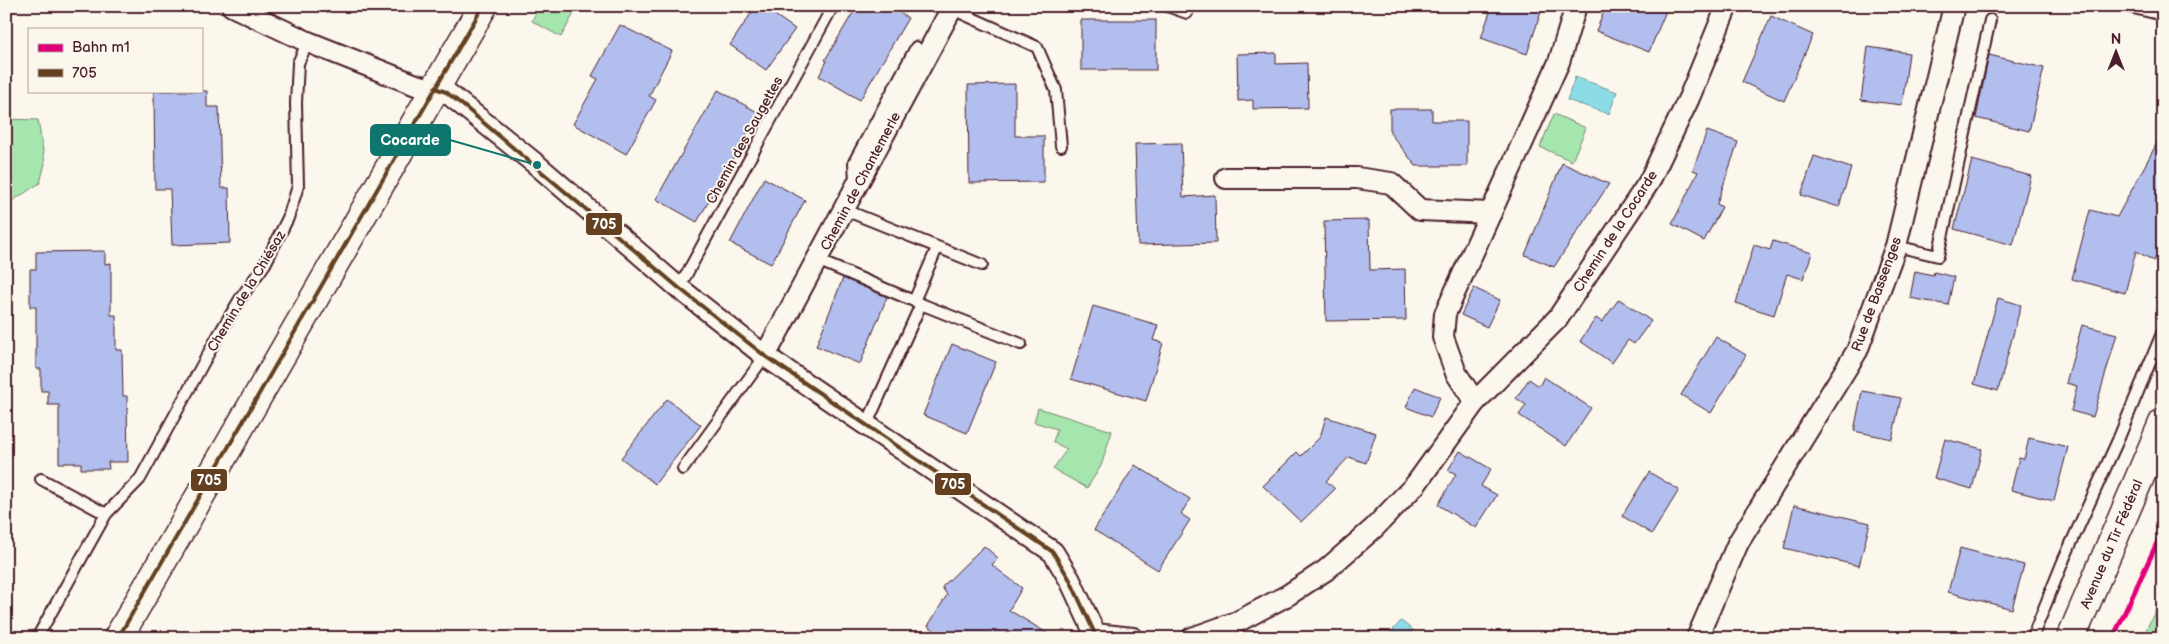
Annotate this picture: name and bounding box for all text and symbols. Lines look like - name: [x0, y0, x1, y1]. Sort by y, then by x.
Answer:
- legend: [28, 28, 202, 92]
- north arrow: [2092, 28, 2142, 78]
- text: N: [2111, 31, 2121, 48]
- text: Bahn m1: [72, 38, 130, 57]
- text: 705: [72, 64, 97, 83]
- street label: Chemin des Saugettes: [702, 73, 787, 207]
- street label: Chemin de Chantemerle: [817, 109, 904, 253]
- callout: Cocarde: [371, 125, 450, 155]
- text: Cocarde: [380, 131, 440, 150]
- street label: Chemin de la Cocarde: [1570, 167, 1661, 295]
- line badge: 705: [585, 212, 623, 236]
- text: 705: [592, 216, 616, 233]
- street label: Chemin de la Chiésaz: [204, 227, 289, 355]
- street label: Rue de Bassenges: [1848, 234, 1905, 354]
- line badge: 705: [190, 468, 228, 492]
- text: 705: [197, 472, 221, 489]
- line badge: 705: [934, 472, 972, 496]
- text: 705: [941, 476, 965, 493]
- street label: Avenue du Tir Fédéral: [2077, 477, 2146, 611]

